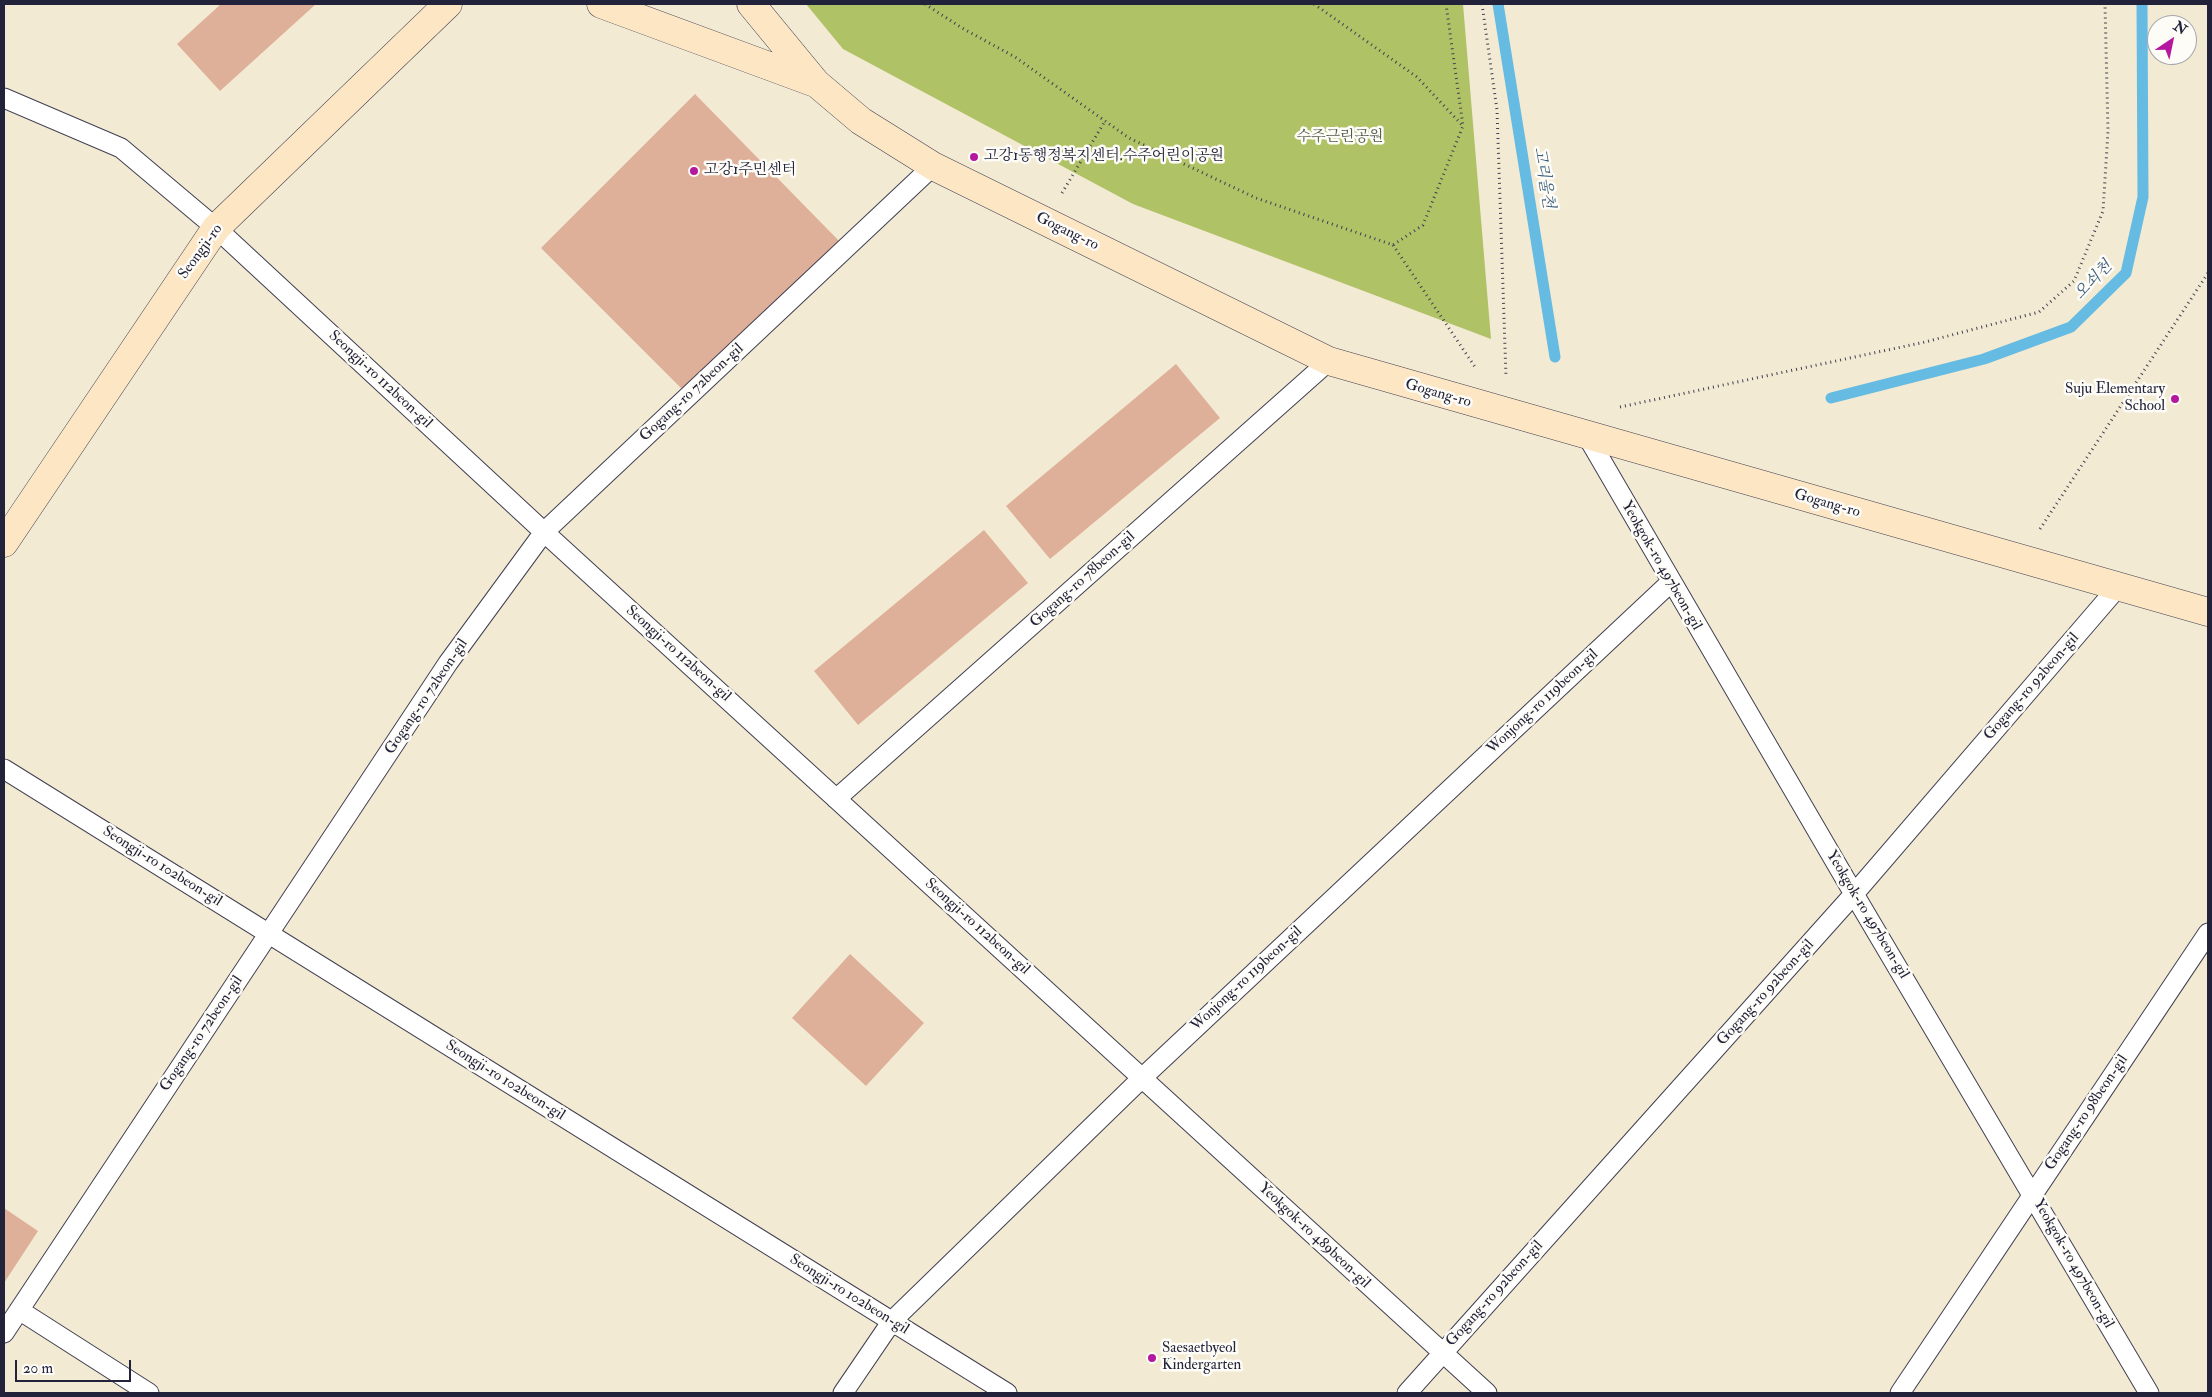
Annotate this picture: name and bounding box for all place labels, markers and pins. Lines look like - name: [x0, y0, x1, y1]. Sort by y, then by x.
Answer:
- place label: 고강1동행정복지센터.수주어린이공원: [984, 148, 1224, 166]
- marker: 고강1동행정복지센터.수주어린이공원: [968, 151, 980, 163]
- place label: 고강1주민센터: [704, 162, 796, 180]
- marker: 고강1주민센터: [688, 165, 700, 177]
- place label: Suju Elementary School: [2065, 381, 2165, 416]
- marker: Suju Elementary School: [2169, 393, 2181, 405]
- place label: Saesaetbyeol Kindergarten: [1162, 1340, 1241, 1375]
- marker: Saesaetbyeol Kindergarten: [1146, 1352, 1158, 1364]

